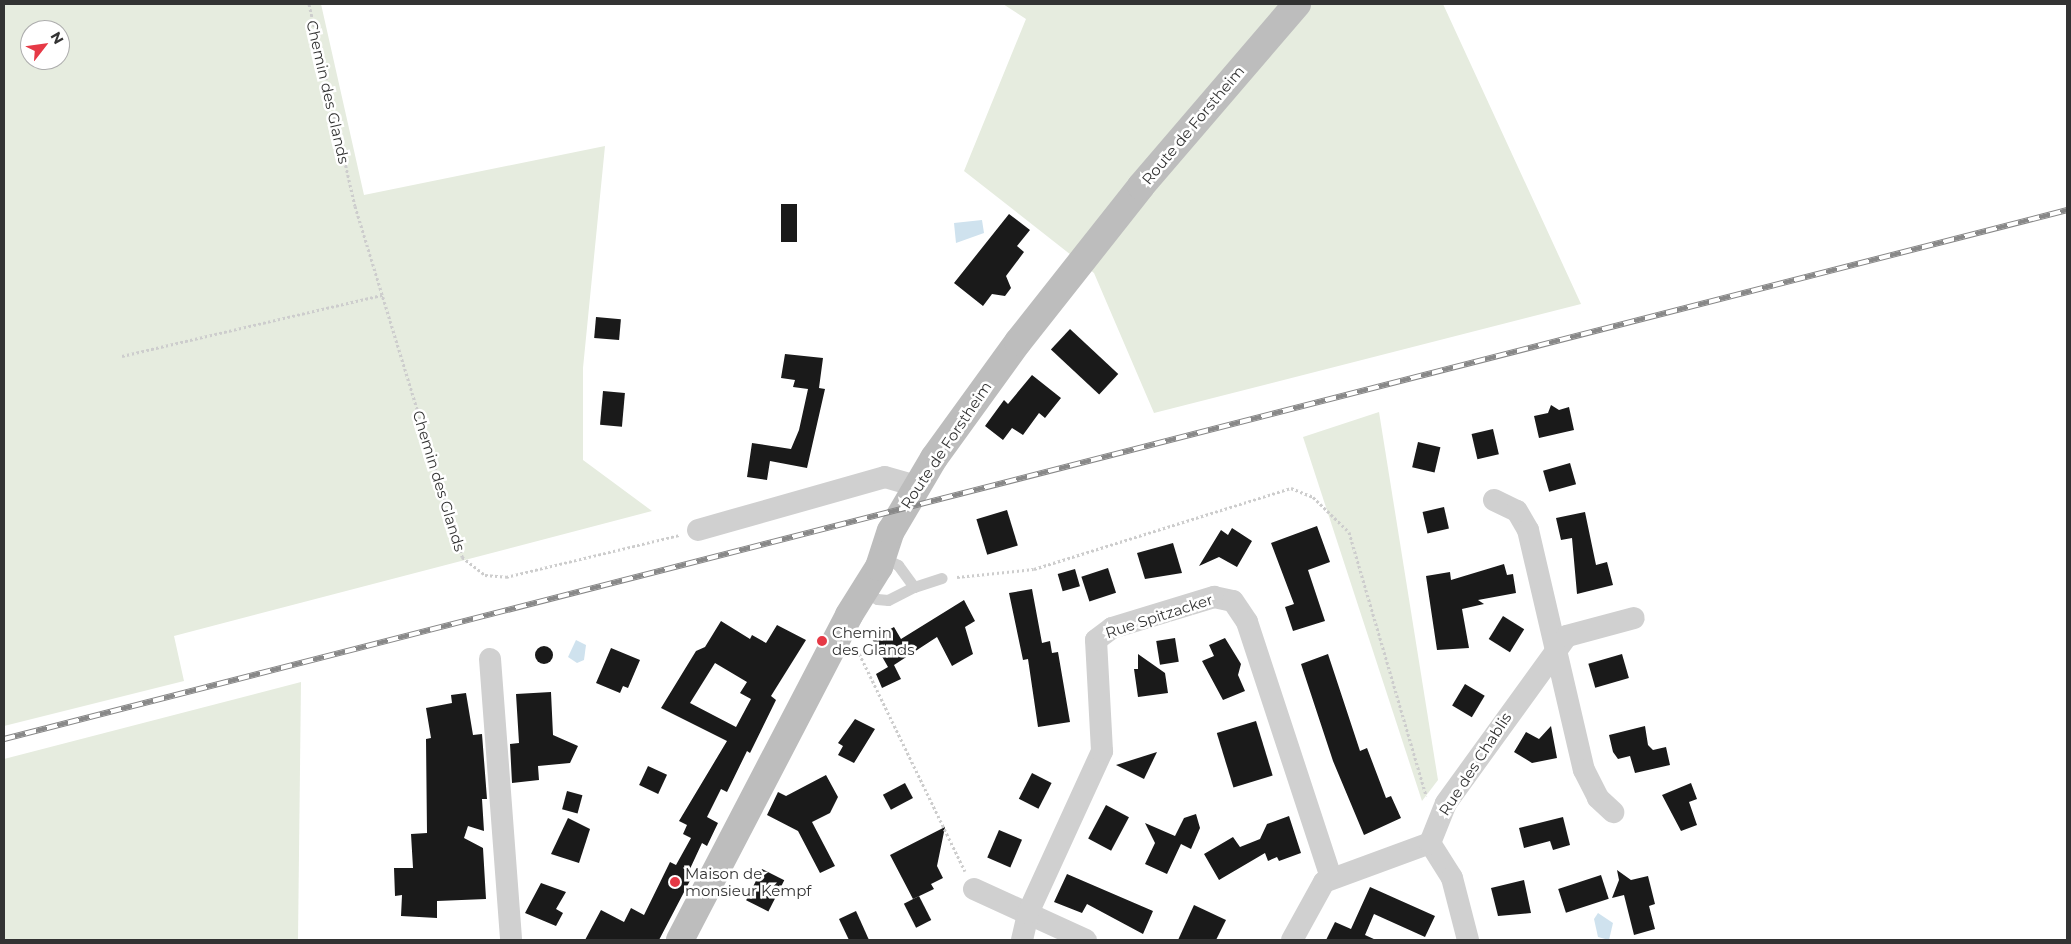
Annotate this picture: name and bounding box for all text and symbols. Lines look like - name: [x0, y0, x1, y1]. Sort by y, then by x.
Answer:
- street label: Chemin des Glands: [303, 19, 353, 165]
- north arrow: [20, 20, 70, 70]
- text: N: [47, 29, 68, 47]
- street label: Route de Forstheim: [1138, 62, 1248, 188]
- street label: Route de Forstheim: [897, 378, 995, 512]
- street label: Chemin des Glands: [409, 408, 469, 554]
- street label: Rue Spitzacker: [1103, 590, 1215, 642]
- place label: Chemin des Glands: [832, 623, 915, 658]
- marker: Chemin des Glands: [816, 635, 828, 647]
- street label: Rue des Chablis: [1435, 709, 1515, 819]
- place label: Maison de monsieur Kempf: [685, 864, 811, 899]
- marker: Maison de monsieur Kempf: [669, 876, 681, 888]

